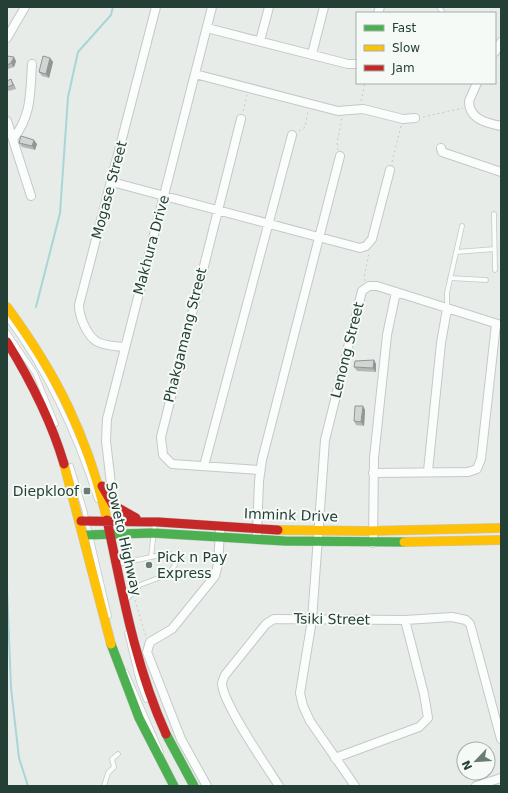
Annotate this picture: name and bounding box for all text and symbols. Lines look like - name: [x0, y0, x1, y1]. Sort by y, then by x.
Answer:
- legend: [356, 12, 496, 84]
- text: Fast: [392, 21, 416, 35]
- text: Slow: [392, 41, 420, 55]
- text: Jam: [391, 61, 415, 75]
- street label: Mogase Street: [88, 139, 130, 241]
- street label: Makhura Drive: [130, 193, 172, 297]
- street label: Phakgamang Street: [160, 265, 210, 404]
- street label: Lenong Street: [327, 300, 367, 400]
- street label: Soweto Highway: [103, 480, 145, 598]
- place label: Diepkloof: [13, 483, 80, 499]
- marker: Diepkloof: [82, 486, 92, 496]
- street label: Immink Drive: [244, 505, 338, 525]
- place label: Pick n Pay Express: [157, 549, 227, 581]
- marker: Pick n Pay Express: [144, 560, 154, 570]
- street label: Tsiki Street: [293, 610, 371, 628]
- north arrow: [456, 741, 496, 781]
- text: N: [460, 758, 475, 772]

